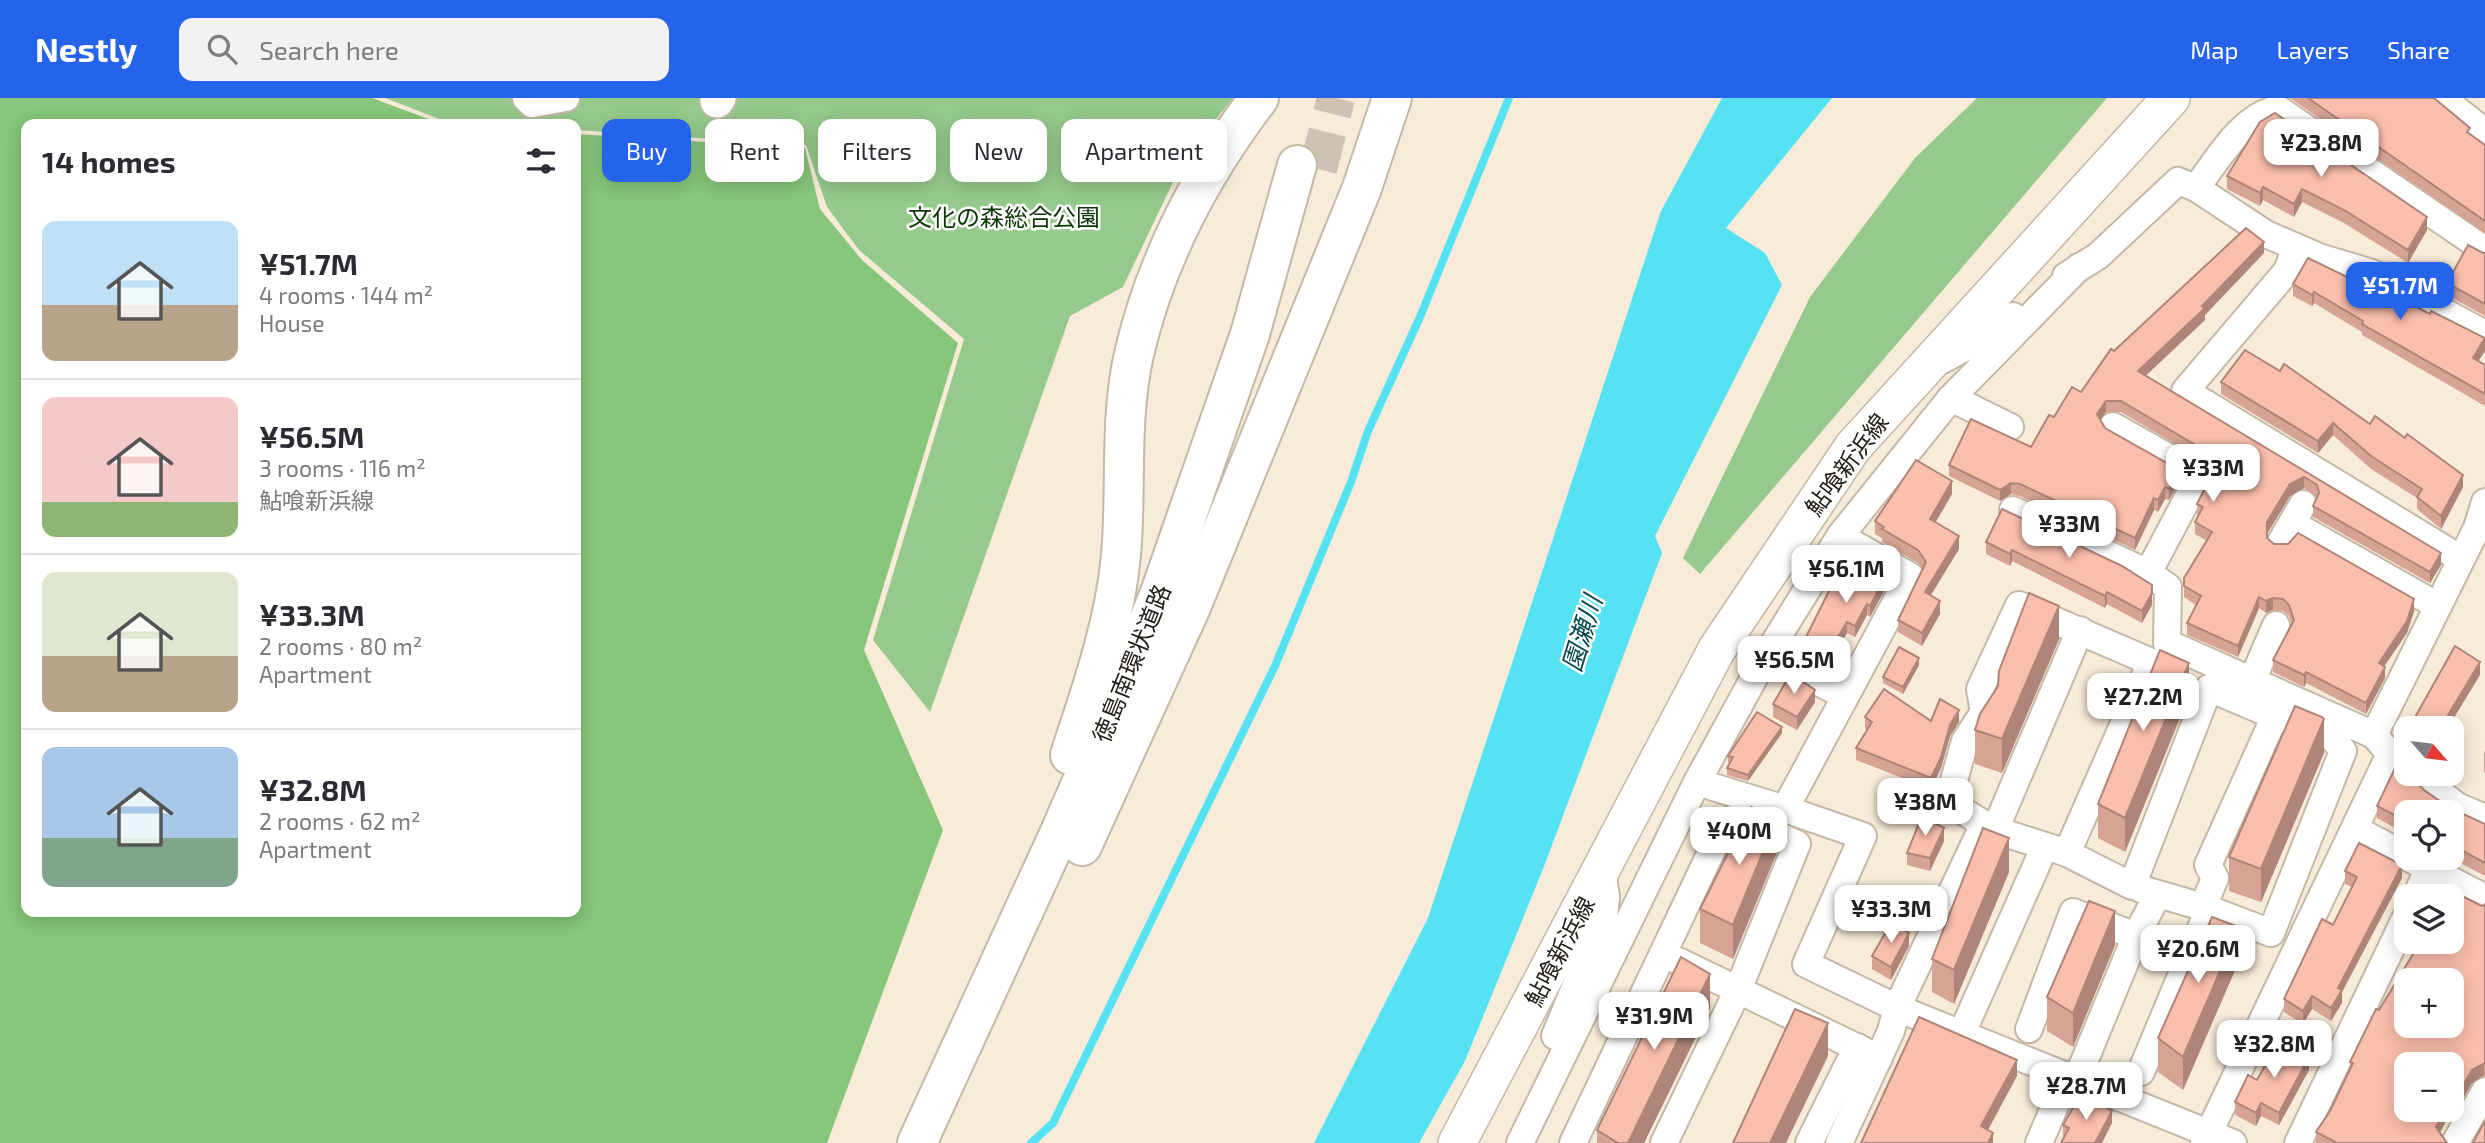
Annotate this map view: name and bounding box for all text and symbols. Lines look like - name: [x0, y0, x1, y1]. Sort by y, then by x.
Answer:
- search box: [179, 18, 669, 81]
- text: Nestly: [35, 29, 137, 69]
- icon: search: [203, 30, 241, 68]
- text: Search here: [259, 34, 399, 65]
- text: Map: [2190, 35, 2238, 64]
- text: Layers: [2276, 35, 2349, 64]
- text: Share: [2387, 35, 2450, 64]
- chip: Buy: [602, 119, 691, 182]
- chip: Rent: [705, 119, 804, 182]
- chip: Filters: [818, 119, 936, 182]
- chip: New: [950, 119, 1047, 182]
- chip: Apartment: [1061, 119, 1227, 182]
- pin: ¥23.8M: [2264, 120, 2378, 179]
- text: ¥23.8M: [2280, 128, 2362, 156]
- icon: filters: [522, 142, 560, 180]
- text: 14 homes: [42, 143, 176, 179]
- park label: 文化の森総合公園: [908, 202, 1100, 231]
- text: ¥51.7M: [259, 245, 358, 281]
- icon: home: [98, 249, 182, 333]
- pin: ¥51.7M: [2343, 262, 2457, 322]
- text: ¥51.7M: [2362, 271, 2438, 299]
- text: 4 rooms · 144 m²: [259, 281, 433, 309]
- text: House: [259, 309, 325, 337]
- street label: 鮎喰新浜線: [1798, 407, 1894, 521]
- text: ¥56.5M: [259, 418, 365, 454]
- icon: home: [98, 425, 182, 509]
- pin: ¥33M: [2172, 444, 2254, 504]
- text: ¥33M: [2182, 453, 2244, 481]
- text: 3 rooms · 116 m²: [259, 454, 426, 482]
- text: 鮎喰新浜線: [259, 486, 374, 514]
- pin: ¥33M: [2028, 500, 2110, 560]
- text: ¥33M: [2038, 509, 2100, 537]
- pin: ¥56.1M: [1789, 546, 1903, 605]
- text: ¥56.1M: [1807, 554, 1885, 582]
- street label: 徳島南環状道路: [1086, 580, 1176, 746]
- water label: 園瀬川: [1555, 588, 1608, 675]
- text: ¥33.3M: [259, 596, 365, 632]
- icon: home: [98, 600, 182, 684]
- text: 2 rooms · 80 m²: [259, 632, 422, 660]
- pin: ¥56.5M: [1737, 636, 1851, 696]
- text: ¥56.5M: [1754, 645, 1834, 673]
- text: Apartment: [259, 660, 372, 688]
- pin: ¥27.2M: [2086, 674, 2200, 733]
- text: ¥27.2M: [2103, 682, 2183, 710]
- north arrow: [2394, 716, 2464, 786]
- map controls: [2394, 716, 2464, 1122]
- text: ¥32.8M: [259, 771, 367, 807]
- icon: home: [98, 775, 182, 859]
- pin: ¥38M: [1884, 778, 1966, 838]
- text: ¥38M: [1893, 787, 1957, 815]
- button: locate: [2394, 800, 2464, 870]
- text: 2 rooms · 62 m²: [259, 807, 421, 835]
- pin: ¥40M: [1698, 808, 1780, 867]
- text: ¥40M: [1706, 816, 1772, 844]
- text: Apartment: [259, 835, 372, 863]
- button: layers: [2394, 884, 2464, 954]
- pin: ¥33.3M: [1834, 886, 1948, 945]
- street label: 鮎喰新浜線: [1518, 891, 1600, 1011]
- text: ¥33.3M: [1850, 894, 1932, 922]
- pin: ¥20.6M: [2141, 926, 2255, 985]
- text: ¥20.6M: [2156, 934, 2240, 962]
- button: +: [2394, 968, 2464, 1038]
- pin: ¥31.9M: [1597, 992, 1711, 1052]
- text: ¥31.9M: [1615, 1001, 1693, 1029]
- pin: ¥32.8M: [2217, 1020, 2331, 1080]
- text: ¥32.8M: [2233, 1029, 2315, 1057]
- button: −: [2394, 1052, 2464, 1122]
- pin: ¥28.7M: [2029, 1062, 2143, 1122]
- text: ¥28.7M: [2045, 1071, 2127, 1099]

